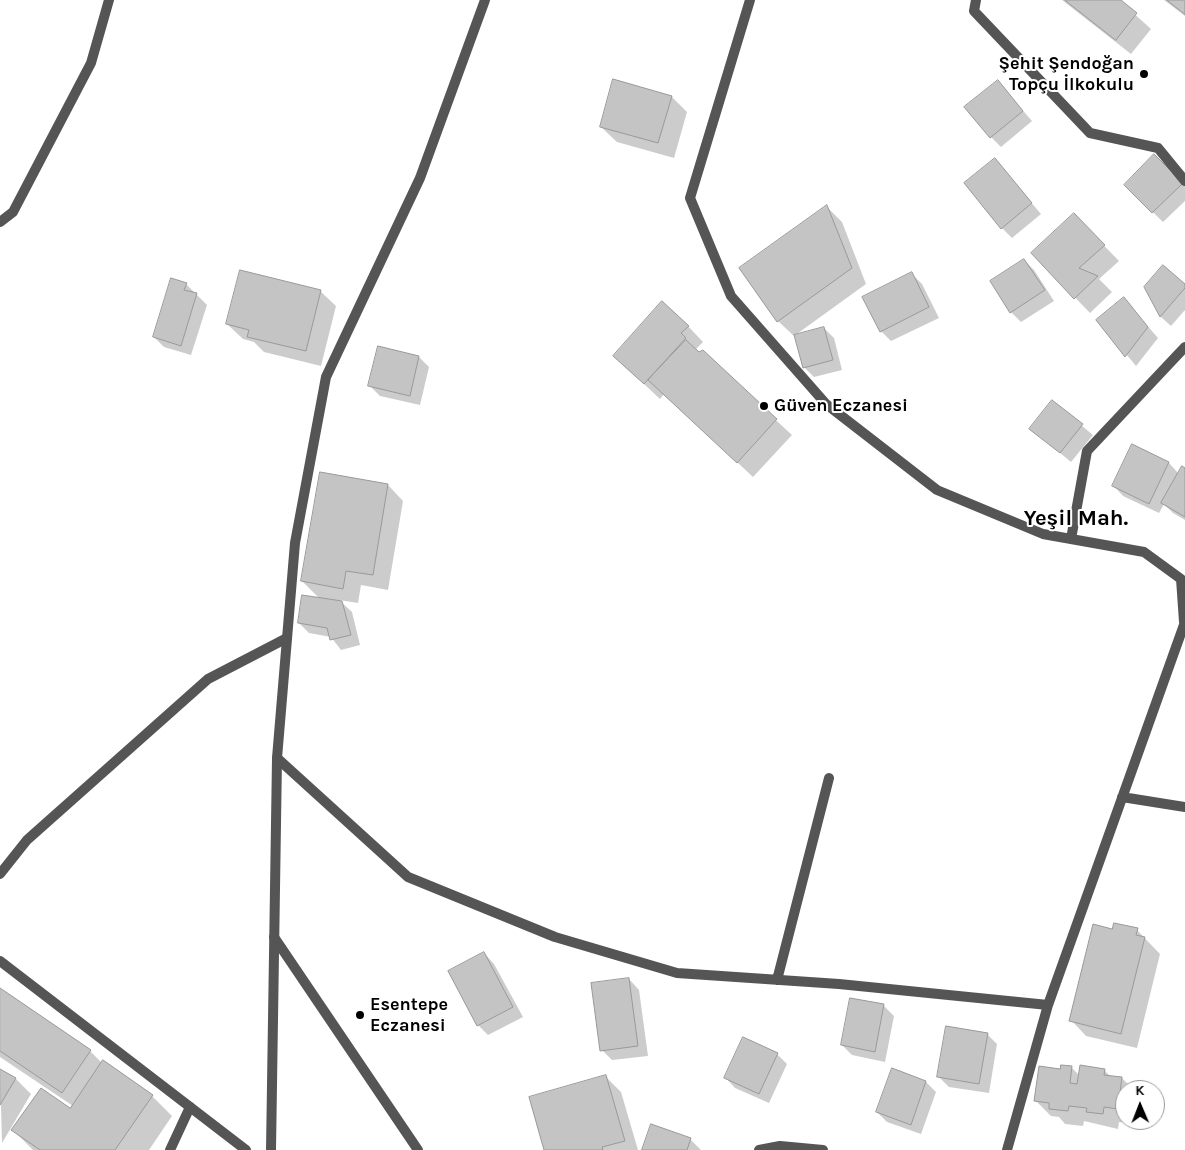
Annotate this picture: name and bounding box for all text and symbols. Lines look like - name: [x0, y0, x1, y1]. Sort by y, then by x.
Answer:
- place label: Şehit Şendoğan Topçu İlkokulu: [999, 53, 1134, 96]
- marker: Şehit Şendoğan Topçu İlkokulu: [1138, 68, 1150, 80]
- place label: Güven Eczanesi: [774, 395, 908, 417]
- marker: Güven Eczanesi: [758, 400, 770, 412]
- district label: Yeşil Mah.: [1024, 506, 1128, 532]
- place label: Esentepe Eczanesi: [370, 994, 448, 1036]
- marker: Esentepe Eczanesi: [354, 1009, 366, 1021]
- north arrow: [1115, 1080, 1165, 1130]
- text: K: [1135, 1082, 1144, 1099]

